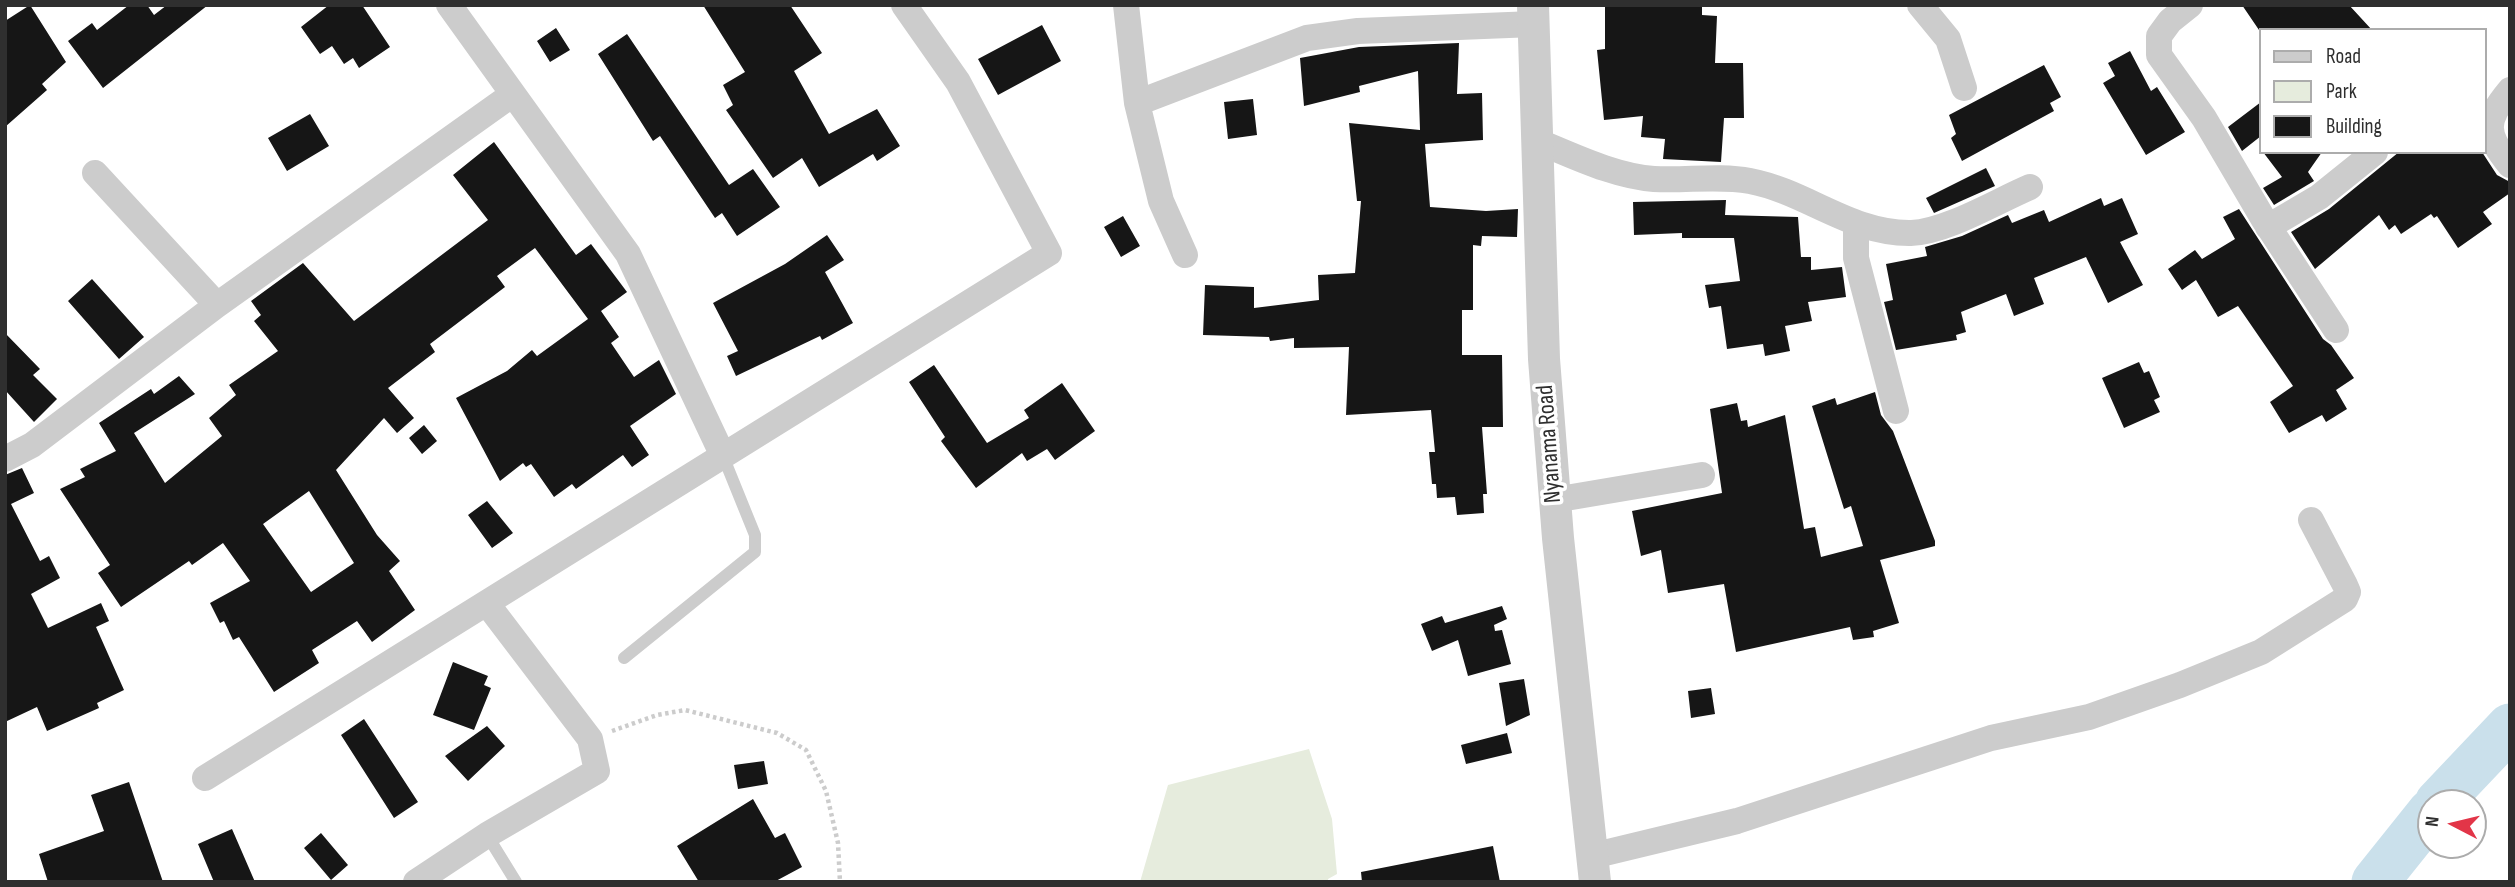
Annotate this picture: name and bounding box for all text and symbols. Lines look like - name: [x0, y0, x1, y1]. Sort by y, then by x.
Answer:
- legend: [2260, 28, 2487, 154]
- text: Road: [2326, 44, 2361, 69]
- text: Park: [2326, 79, 2357, 104]
- text: Building: [2326, 114, 2382, 139]
- street label: Nyanama Road: [1532, 384, 1568, 504]
- north arrow: [2417, 789, 2487, 859]
- text: N: [2421, 815, 2445, 828]

